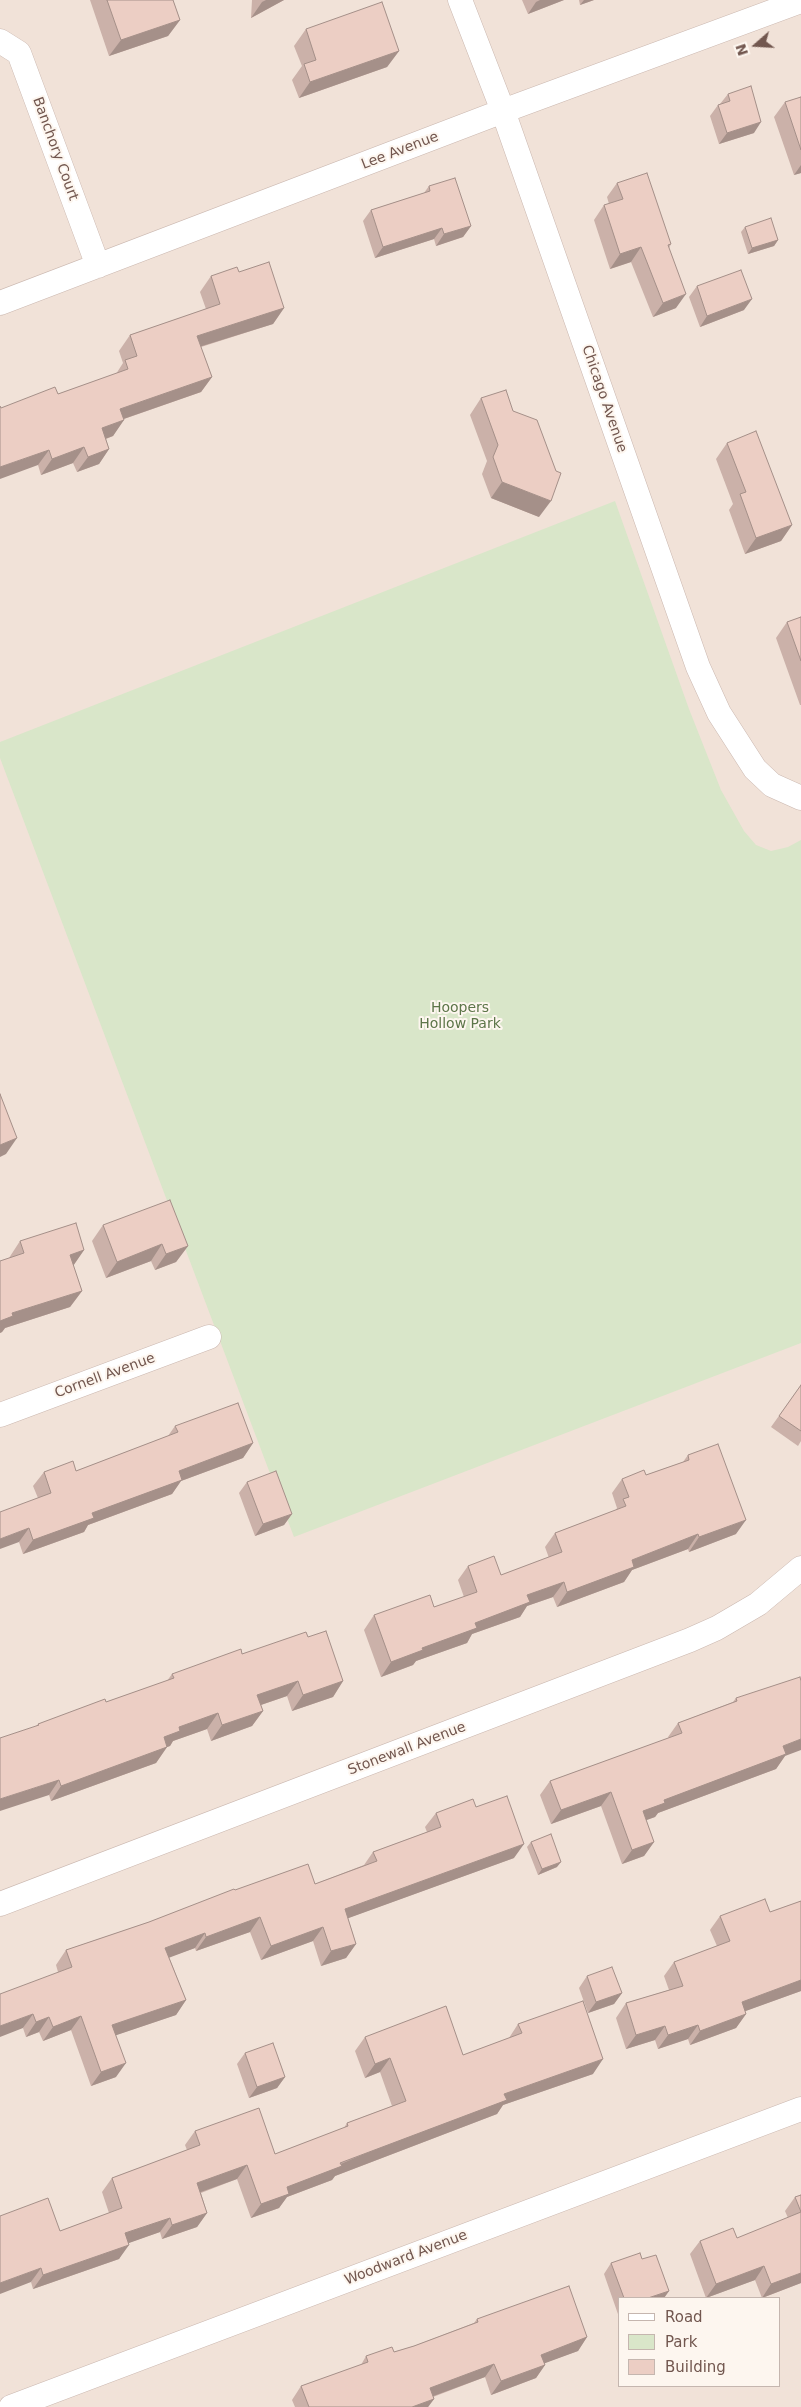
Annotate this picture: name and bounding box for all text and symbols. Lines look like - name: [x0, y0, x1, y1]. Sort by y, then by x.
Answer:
- north arrow: [731, 20, 781, 70]
- text: N: [732, 42, 751, 58]
- street label: Banchory Court: [28, 95, 82, 203]
- street label: Lee Avenue: [359, 129, 441, 173]
- street label: Chicago Avenue: [578, 343, 630, 455]
- park label: Hoopers Hollow Park: [419, 1000, 501, 1032]
- street label: Cornell Avenue: [53, 1350, 157, 1402]
- street label: Stonewall Avenue: [346, 1719, 468, 1779]
- street label: Woodward Avenue: [342, 2227, 470, 2289]
- legend: [618, 2297, 781, 2387]
- text: Road: [665, 2308, 703, 2326]
- text: Park: [665, 2333, 697, 2351]
- text: Building: [665, 2358, 726, 2376]

